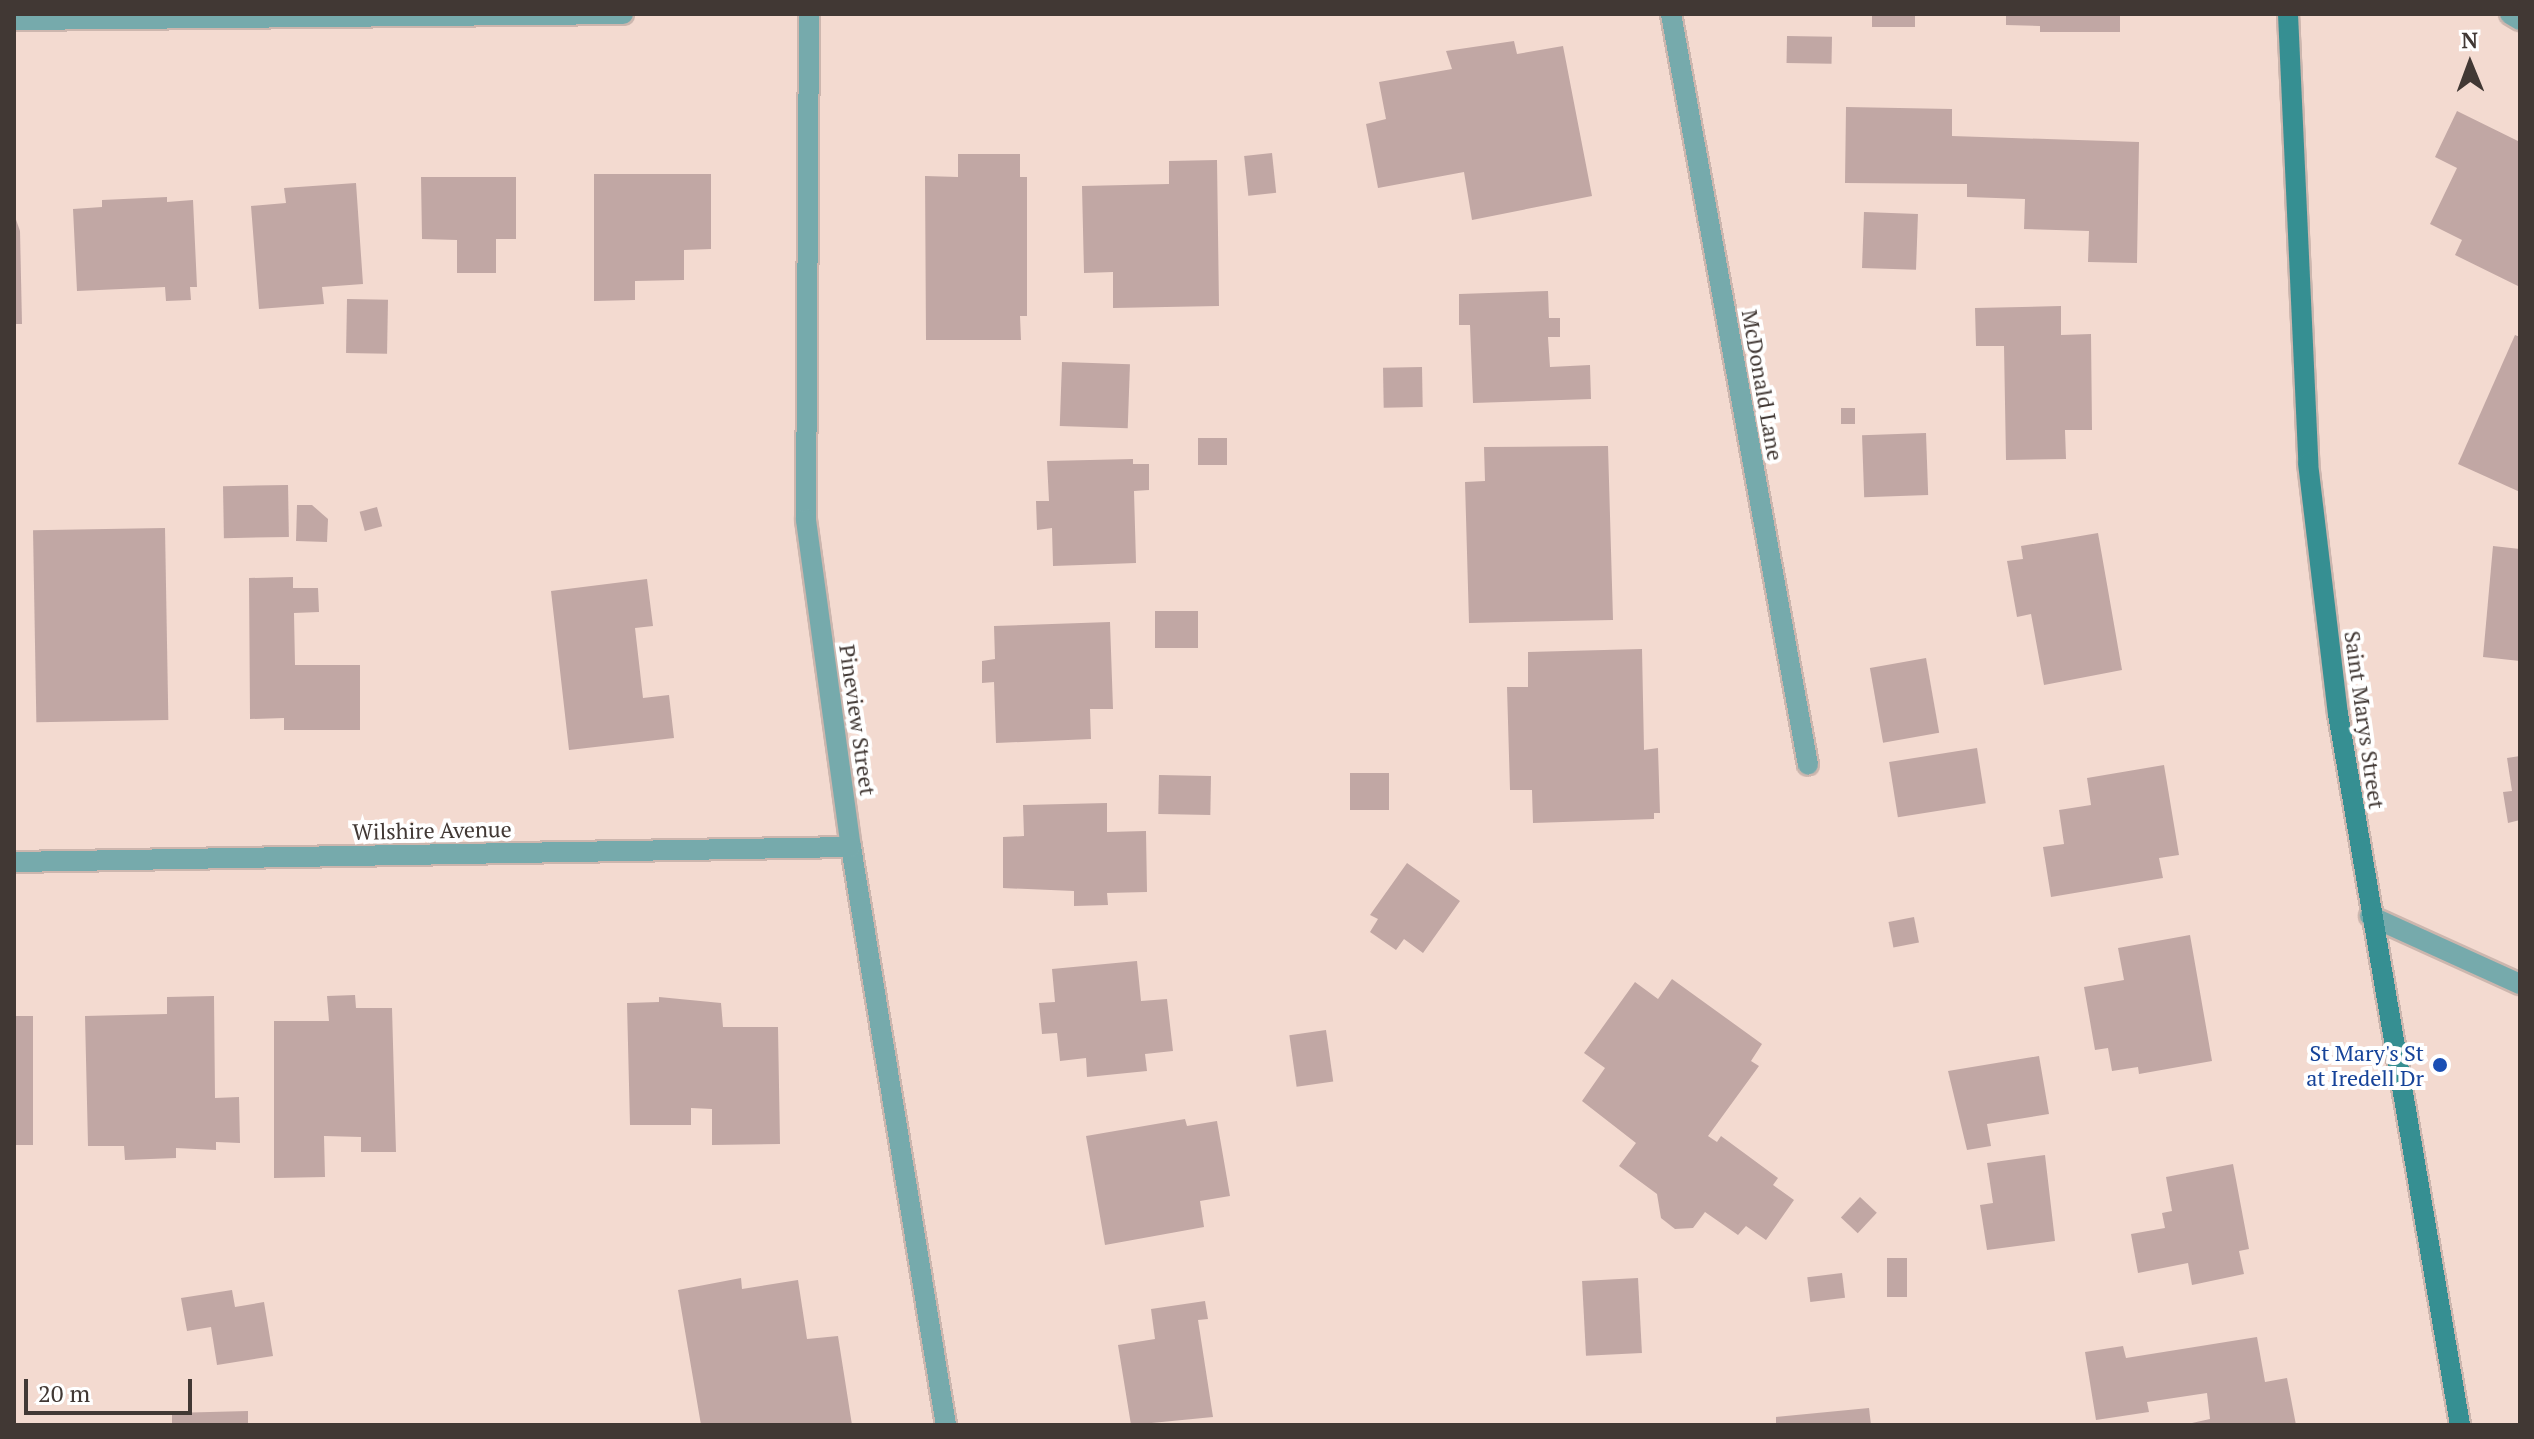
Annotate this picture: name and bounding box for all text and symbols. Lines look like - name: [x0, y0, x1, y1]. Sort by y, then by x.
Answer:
- north arrow: [2430, 24, 2510, 104]
- text: N: [2461, 25, 2478, 54]
- street label: McDonald Lane: [1737, 307, 1789, 463]
- street label: Saint Marys Street: [2339, 629, 2391, 811]
- street label: Pineview Street: [834, 643, 882, 797]
- street label: Wilshire Avenue: [352, 815, 512, 845]
- place label: St Mary's St at Iredell Dr: [2306, 1039, 2424, 1090]
- marker: St Mary's St at Iredell Dr: [2431, 1056, 2449, 1074]
- scale bar: [28, 1363, 196, 1413]
- text: 20 m: [38, 1377, 90, 1409]

